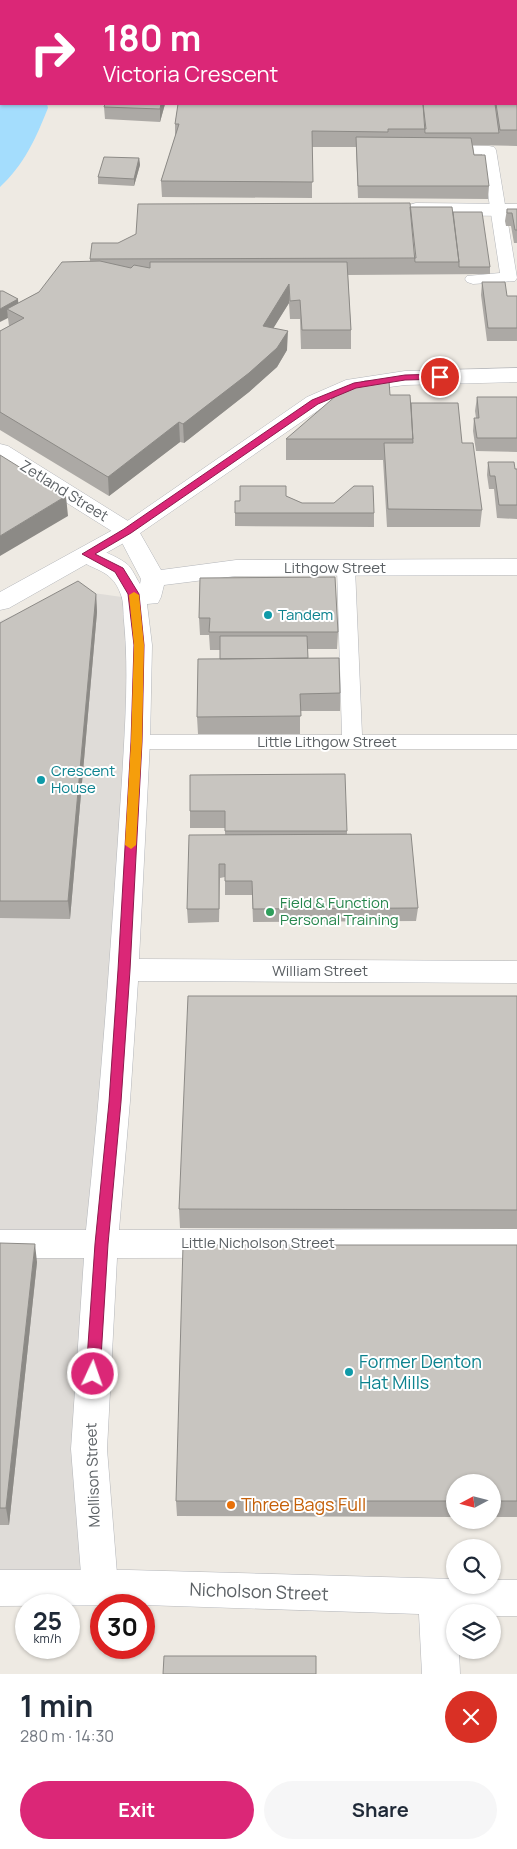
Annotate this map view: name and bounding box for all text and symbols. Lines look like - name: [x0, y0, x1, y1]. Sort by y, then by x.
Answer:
- text: 180 m: [103, 14, 201, 62]
- icon: right: [20, 20, 85, 85]
- text: Victoria Crescent: [103, 59, 278, 89]
- pin: [419, 356, 461, 398]
- icon: arrive: [426, 363, 454, 391]
- street label: Zetland Street: [16, 455, 112, 526]
- street label: Lithgow Street: [284, 557, 386, 578]
- place label: Tandem: [278, 604, 333, 625]
- marker: Tandem: [262, 609, 274, 621]
- street label: Little Lithgow Street: [257, 731, 397, 752]
- place label: Crescent House: [51, 760, 115, 798]
- marker: Crescent House: [35, 774, 47, 786]
- place label: Field & Function Personal Training: [280, 892, 399, 930]
- marker: Field & Function Personal Training: [264, 906, 276, 918]
- street label: William Street: [272, 960, 368, 981]
- street label: Little Nicholson Street: [181, 1232, 335, 1253]
- position arrow: [66, 1347, 118, 1399]
- place label: Former Denton Hat Mills: [359, 1349, 482, 1394]
- marker: Former Denton Hat Mills: [343, 1366, 355, 1378]
- street label: Mollison Street: [80, 1422, 105, 1528]
- north arrow: [446, 1474, 501, 1529]
- map controls: [446, 1474, 501, 1659]
- place label: Three Bags Full: [241, 1492, 366, 1516]
- marker: Three Bags Full: [225, 1499, 237, 1511]
- button: search: [446, 1539, 501, 1594]
- street label: Nicholson Street: [189, 1577, 329, 1605]
- speed limit sign: 30: [90, 1594, 155, 1659]
- text: 25: [33, 1603, 62, 1638]
- button: layers: [446, 1604, 501, 1659]
- text: km/h: [34, 1630, 61, 1647]
- text: 1 min: [20, 1685, 93, 1726]
- button: close: [445, 1691, 497, 1743]
- text: 280 m · 14:30: [20, 1725, 114, 1747]
- button: Exit: [20, 1781, 254, 1839]
- button: Share: [264, 1781, 497, 1839]

